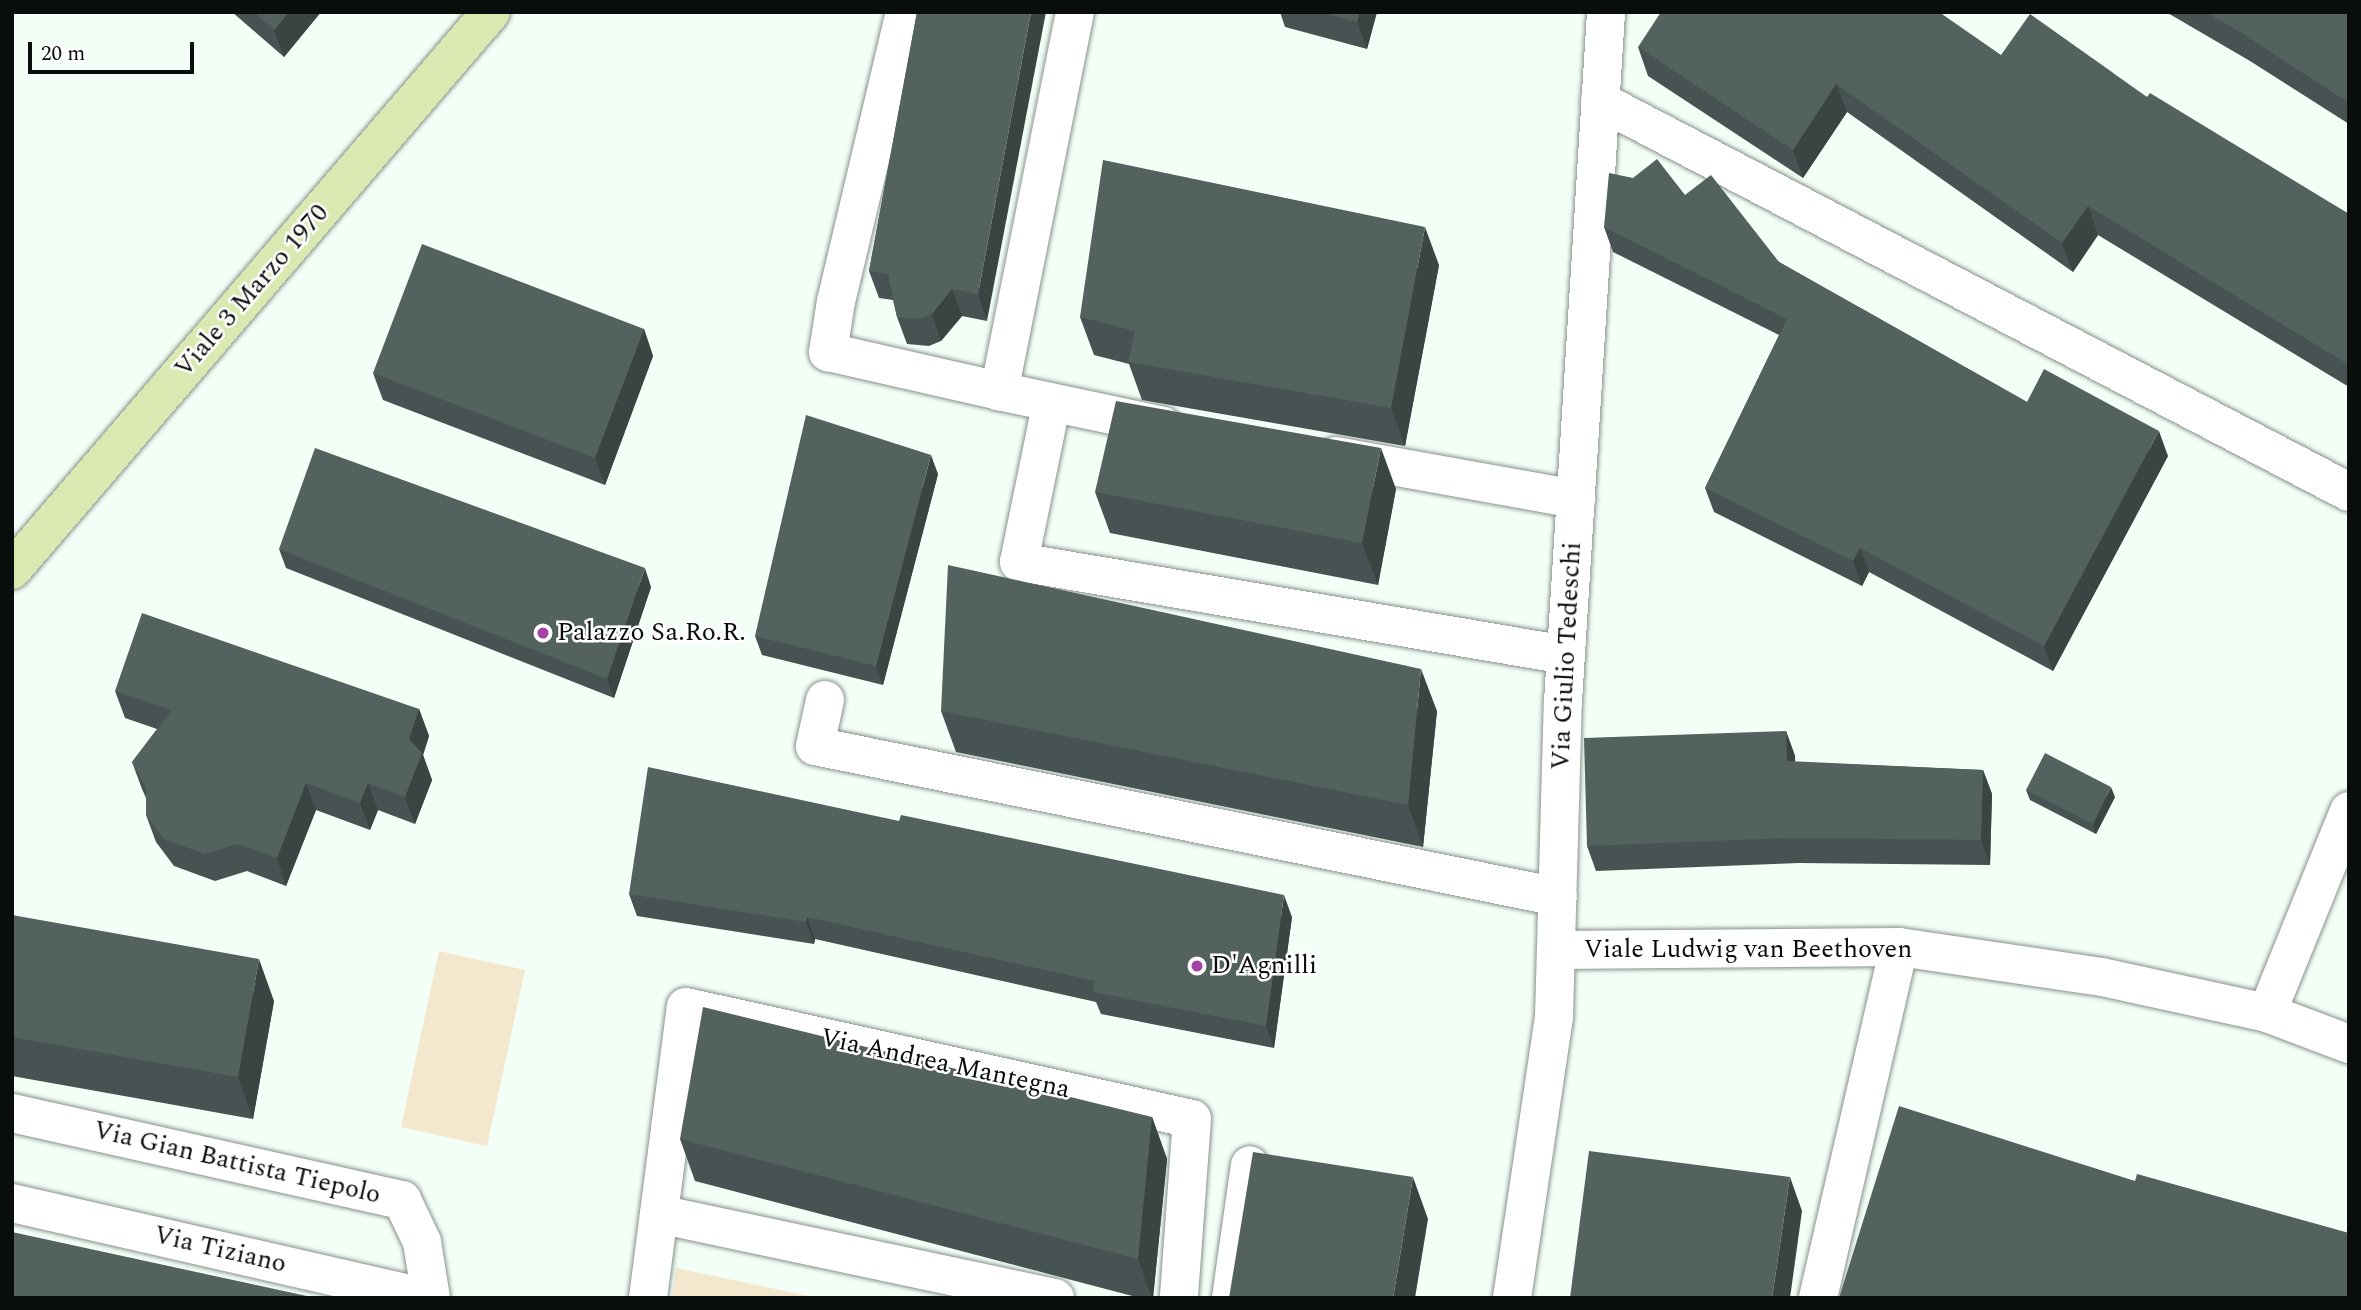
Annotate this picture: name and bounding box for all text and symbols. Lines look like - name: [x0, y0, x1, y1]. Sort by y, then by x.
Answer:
- scale bar: [32, 28, 198, 72]
- text: 20 m: [41, 38, 85, 70]
- street label: Viale 3 Marzo 1970: [168, 198, 336, 384]
- street label: Via Giulio Tedeschi: [1545, 541, 1589, 771]
- place label: Palazzo Sa.Ro.R.: [557, 617, 746, 649]
- marker: Palazzo Sa.Ro.R.: [535, 625, 551, 641]
- street label: Viale Ludwig van Beethoven: [1584, 934, 1912, 966]
- place label: D'Agnilli: [1211, 950, 1317, 982]
- marker: D'Agnilli: [1189, 958, 1205, 974]
- street label: Via Andrea Mantegna: [817, 1022, 1073, 1106]
- street label: Via Gian Battista Tiepolo: [90, 1115, 384, 1211]
- street label: Via Tiziano: [151, 1220, 289, 1280]

